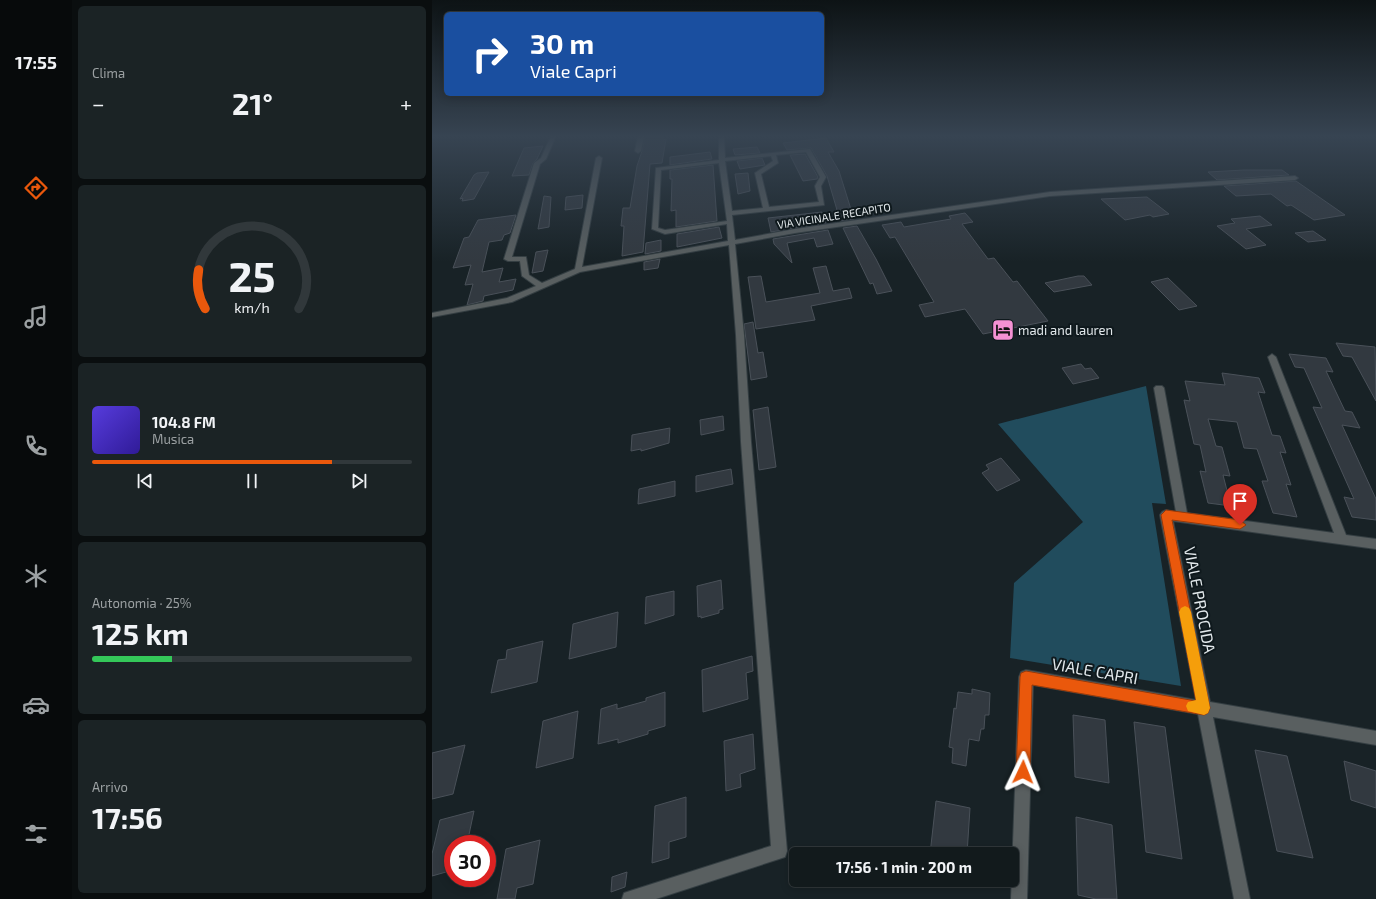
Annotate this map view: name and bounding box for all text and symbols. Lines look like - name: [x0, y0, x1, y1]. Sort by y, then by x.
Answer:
- text: 30 m: [530, 26, 594, 60]
- icon: right: [464, 28, 516, 80]
- text: 17:55: [15, 51, 57, 73]
- text: Viale Capri: [530, 60, 617, 82]
- text: Clima: [92, 65, 125, 81]
- text: 21°: [232, 85, 273, 121]
- text: −: [92, 90, 105, 116]
- text: +: [400, 90, 412, 116]
- icon: directions: [22, 174, 50, 202]
- street label: VIA VICINALE RECAPITO: [776, 200, 892, 231]
- text: 25: [228, 250, 276, 300]
- text: km/h: [234, 298, 270, 315]
- icon: music: [22, 303, 50, 331]
- hotel icon: madi and lauren: [990, 317, 1016, 343]
- place label: madi and lauren: [1018, 322, 1113, 338]
- text: 104.8 FM: [152, 413, 216, 431]
- text: Musica: [152, 431, 194, 447]
- icon: phone: [22, 432, 50, 460]
- icon: previous: [134, 470, 156, 492]
- icon: pause: [241, 470, 263, 492]
- icon: next: [348, 470, 370, 492]
- pin: [1223, 484, 1257, 525]
- icon: arrive: [1229, 490, 1251, 512]
- street label: VIALE PROCIDA: [1181, 545, 1220, 655]
- icon: climate: [22, 562, 50, 590]
- text: Autonomia · 25%: [92, 595, 191, 611]
- text: 125 km: [92, 615, 189, 651]
- street label: VIALE CAPRI: [1050, 654, 1140, 687]
- icon: car: [22, 691, 50, 719]
- position arrow: [1002, 751, 1044, 793]
- text: Arrivo: [92, 779, 128, 795]
- text: 17:56: [92, 799, 163, 835]
- icon: filters: [22, 820, 50, 848]
- speed limit sign: 30: [444, 835, 496, 887]
- text: 17:56 · 1 min · 200 m: [836, 858, 972, 876]

